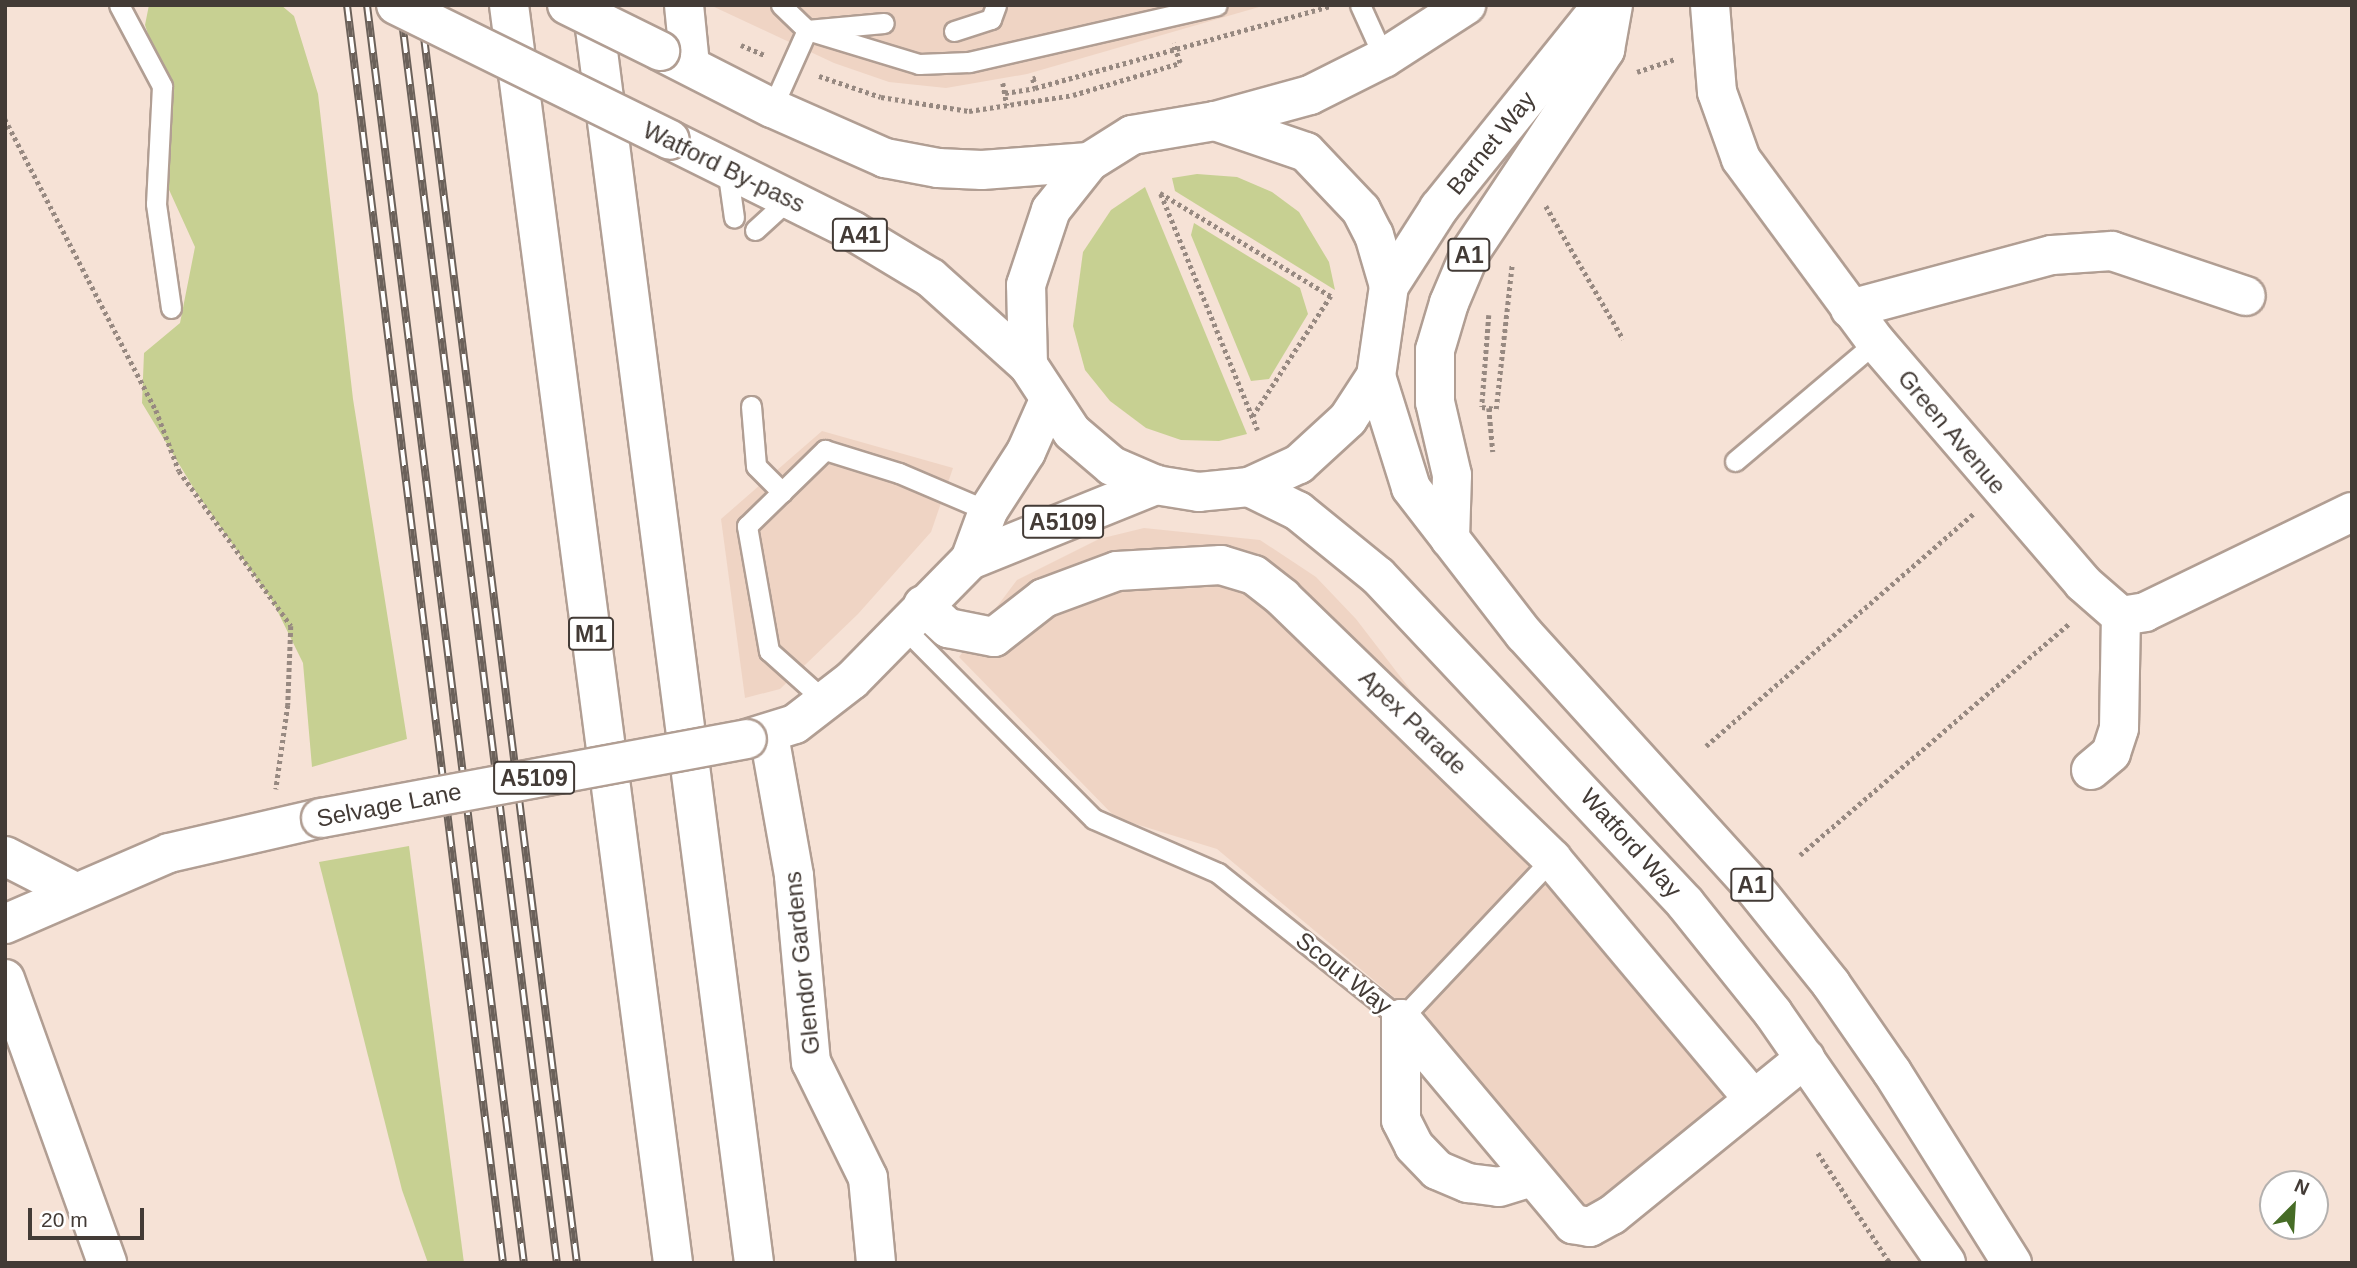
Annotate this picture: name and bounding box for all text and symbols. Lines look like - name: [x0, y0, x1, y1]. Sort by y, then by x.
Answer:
- street label: Barnet Way: [1441, 86, 1541, 200]
- street label: Watford By-pass: [638, 115, 810, 219]
- road number: A41: [830, 216, 890, 254]
- road number: A1: [1446, 236, 1492, 274]
- street label: Green Avenue: [1891, 364, 2013, 500]
- road number: A5109: [1021, 502, 1105, 542]
- road number: M1: [566, 614, 616, 654]
- street label: Apex Parade: [1353, 663, 1473, 781]
- road number: A5109: [492, 758, 576, 798]
- street label: Selvage Lane: [314, 777, 464, 833]
- street label: Watford Way: [1574, 782, 1688, 904]
- road number: A1: [1729, 866, 1775, 904]
- street label: Glendor Gardens: [778, 870, 826, 1056]
- street label: Scout Way: [1290, 926, 1398, 1020]
- north arrow: [2259, 1170, 2329, 1240]
- text: N: [2291, 1175, 2312, 1200]
- scale bar: [32, 1194, 147, 1238]
- text: 20 m: [41, 1208, 88, 1231]

